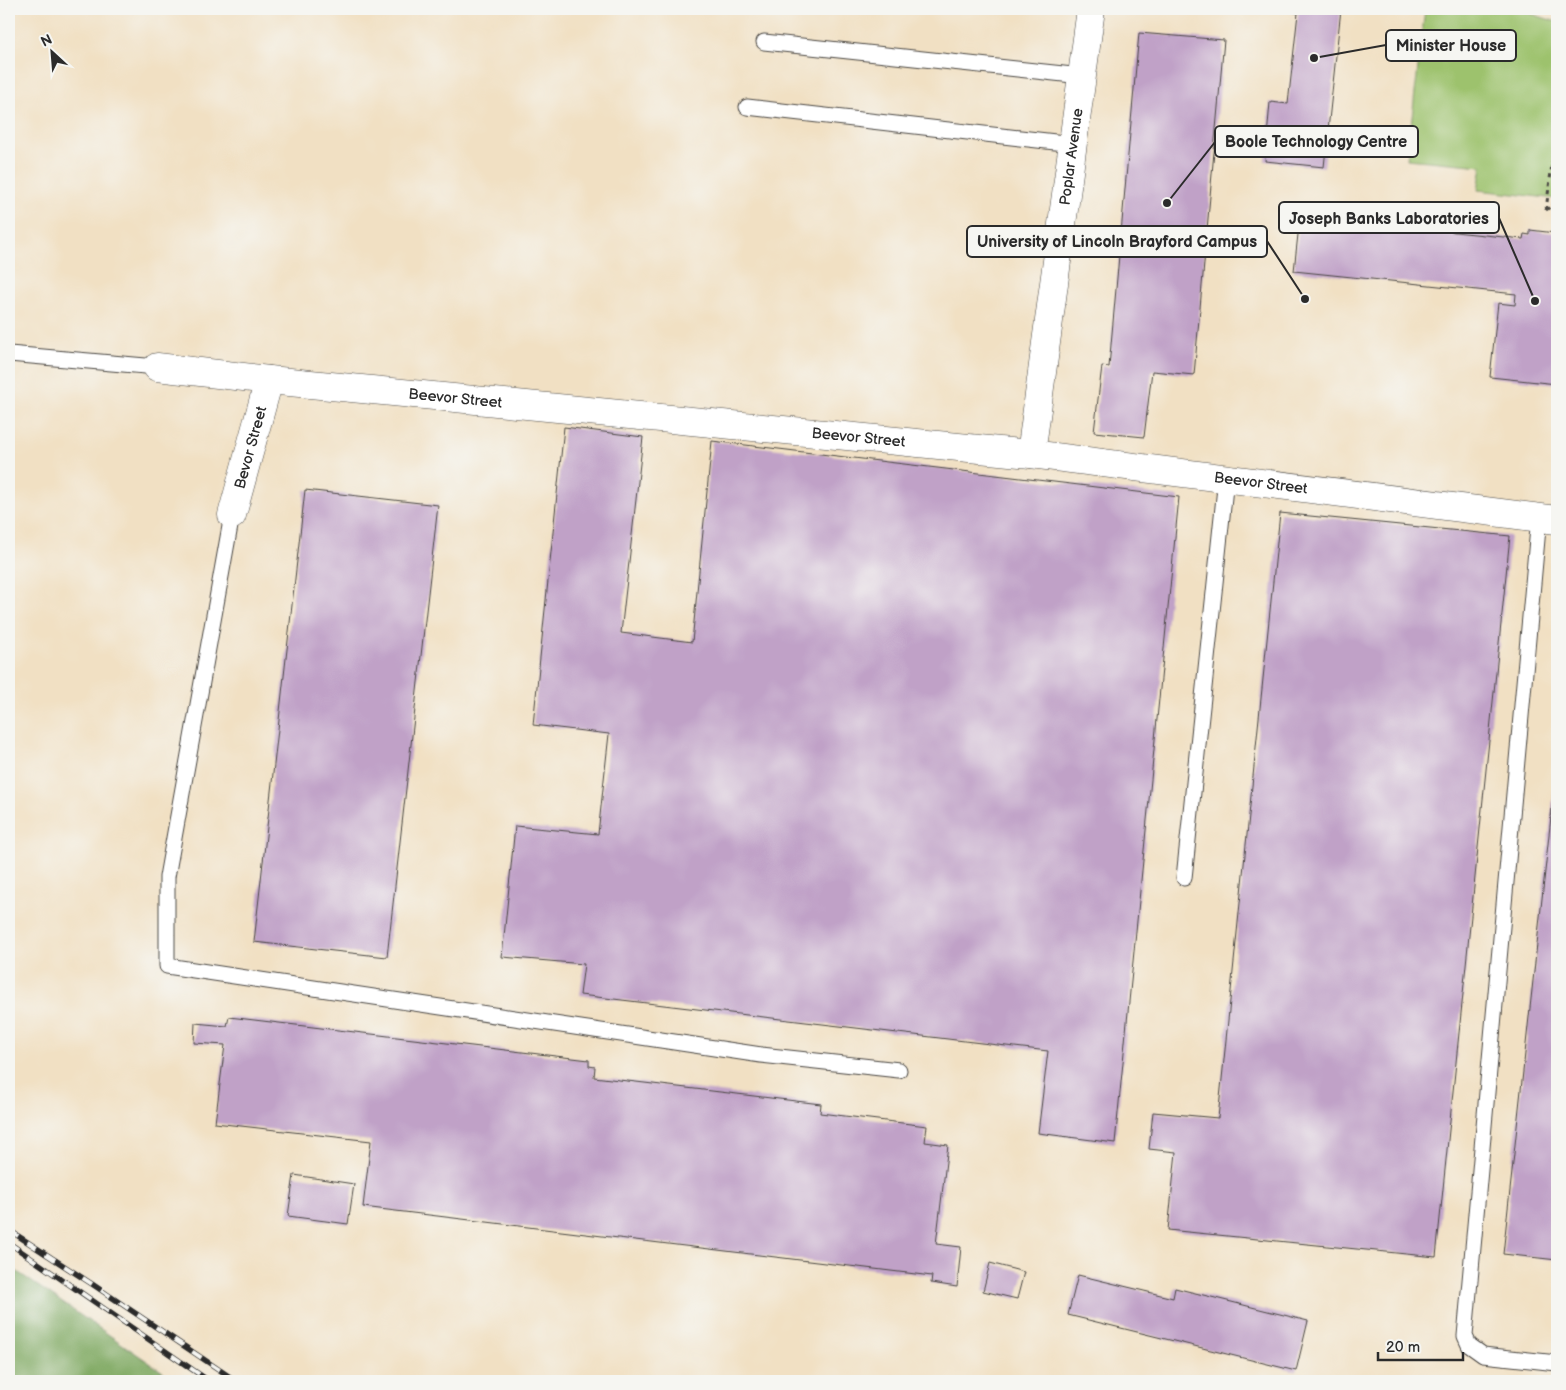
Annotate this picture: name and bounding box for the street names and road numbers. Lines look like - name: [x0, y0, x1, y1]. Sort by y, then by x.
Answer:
- street label: Poplar Avenue: [1056, 107, 1088, 206]
- street label: Beevor Street: [408, 385, 503, 413]
- street label: Bevor Street: [231, 404, 271, 491]
- street label: Beevor Street: [811, 424, 907, 452]
- street label: Beevor Street: [1213, 468, 1309, 499]

